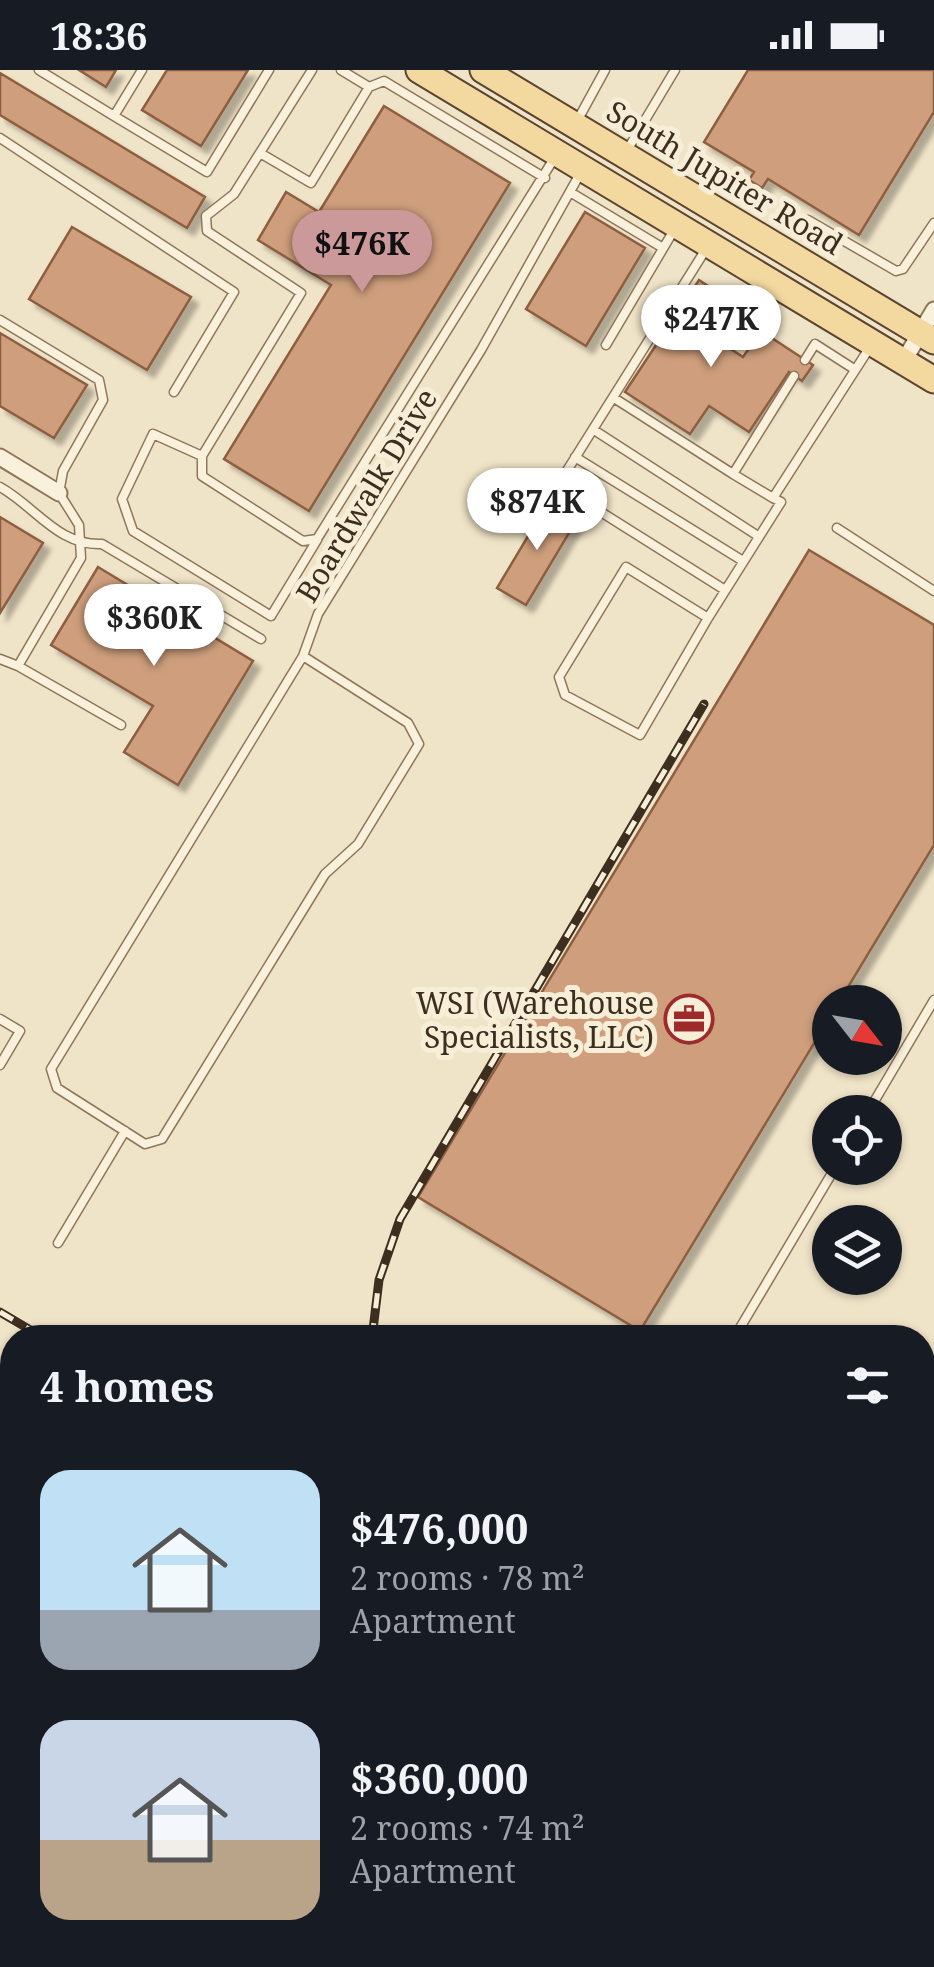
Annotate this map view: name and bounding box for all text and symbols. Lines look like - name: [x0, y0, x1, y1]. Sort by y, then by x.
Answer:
- text: 18:36: [50, 9, 147, 61]
- street label: South Jupiter Road: [599, 90, 851, 264]
- pin: $476K: [292, 210, 432, 295]
- text: $476K: [314, 221, 410, 264]
- pin: $247K: [641, 285, 781, 370]
- text: $247K: [663, 296, 759, 339]
- street label: Boardwalk Drive: [286, 380, 446, 610]
- pin: $874K: [467, 468, 607, 553]
- text: $874K: [489, 479, 585, 522]
- pin: $360K: [84, 584, 224, 669]
- text: $360K: [106, 595, 202, 638]
- place label: WSI (Warehouse Specialists, LLC): [416, 982, 654, 1057]
- north arrow: [812, 985, 902, 1075]
- map controls: [812, 985, 902, 1295]
- office icon: WSI (Warehouse Specialists, LLC): [663, 993, 715, 1045]
- button: locate: [812, 1095, 902, 1185]
- button: layers: [812, 1205, 902, 1295]
- text: 4 homes: [40, 1357, 214, 1414]
- icon: filters: [840, 1358, 895, 1413]
- text: $476,000: [350, 1499, 528, 1556]
- icon: home: [120, 1510, 240, 1630]
- text: 2 rooms · 78 m²: [350, 1556, 585, 1599]
- text: Apartment: [350, 1599, 516, 1642]
- text: $360,000: [350, 1749, 528, 1806]
- icon: home: [120, 1760, 240, 1880]
- text: 2 rooms · 74 m²: [350, 1806, 585, 1849]
- text: Apartment: [350, 1849, 516, 1892]

